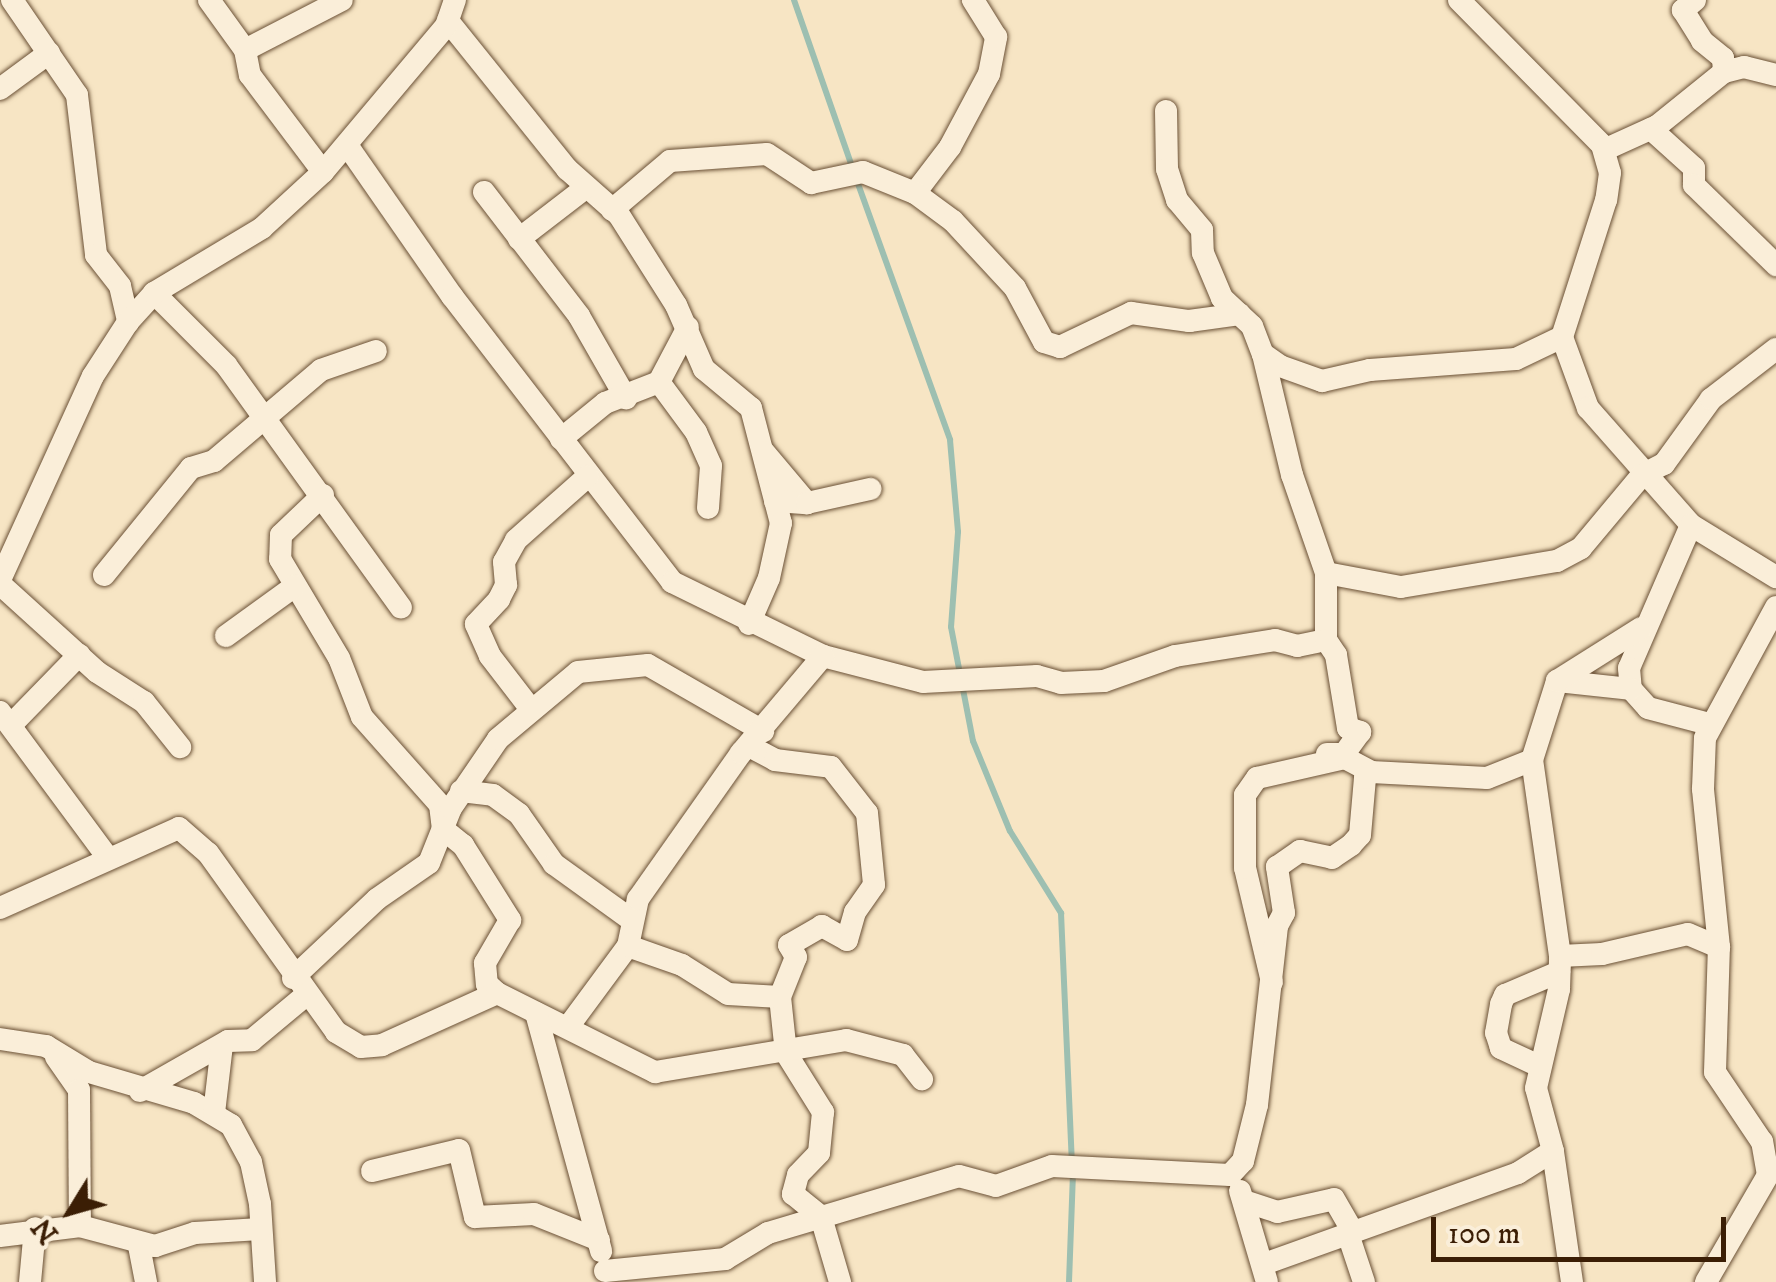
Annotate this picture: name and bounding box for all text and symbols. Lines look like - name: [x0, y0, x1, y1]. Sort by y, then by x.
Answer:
- north arrow: [20, 1162, 120, 1262]
- scale bar: [1436, 1197, 1731, 1259]
- text: N: [25, 1211, 67, 1250]
- text: 100 m: [1448, 1216, 1520, 1253]

